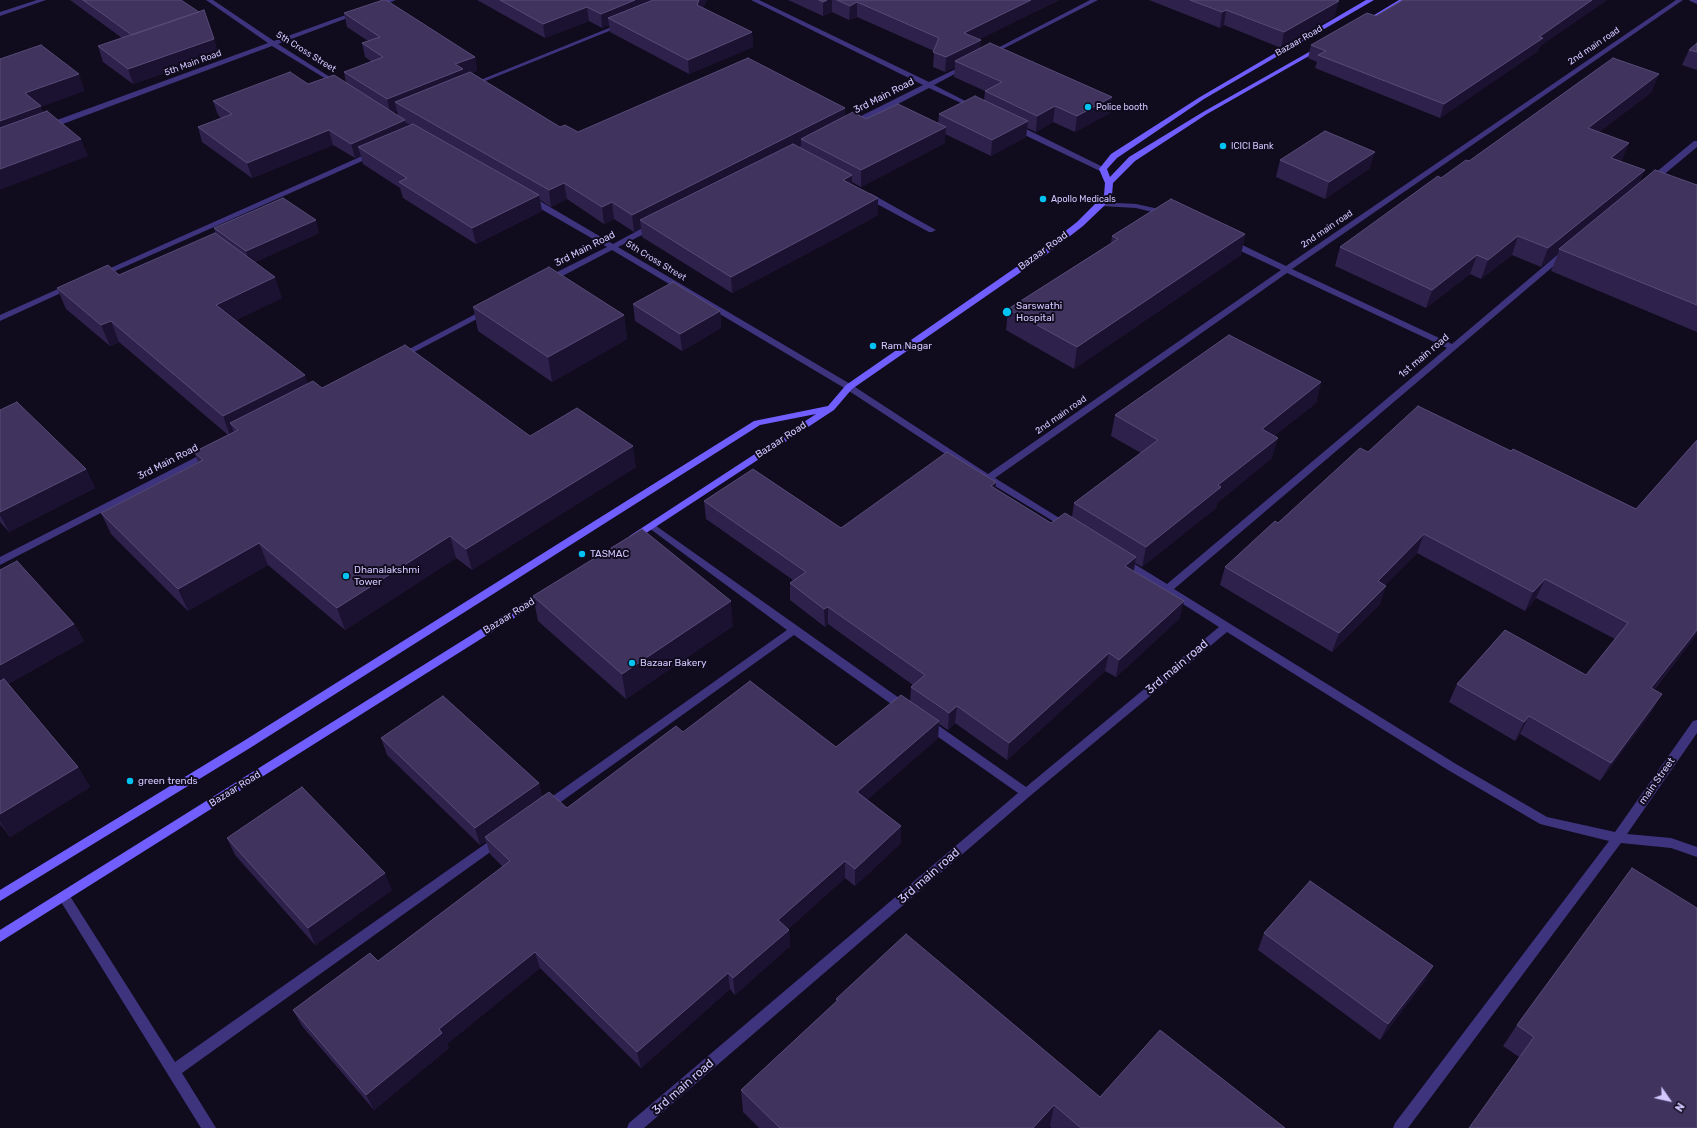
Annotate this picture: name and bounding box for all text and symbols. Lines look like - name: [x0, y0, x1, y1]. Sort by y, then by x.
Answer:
- street label: Bazaar Road: [1274, 23, 1324, 59]
- street label: 2nd main road: [1566, 25, 1622, 67]
- street label: 5th Cross Street: [274, 29, 338, 75]
- street label: 5th Main Road: [163, 48, 223, 78]
- street label: 3rd Main Road: [852, 76, 916, 116]
- marker: Police booth: [1083, 102, 1093, 112]
- place label: Police booth: [1096, 102, 1148, 112]
- marker: ICICI Bank: [1218, 141, 1228, 151]
- place label: ICICI Bank: [1231, 141, 1274, 151]
- marker: Apollo Medicals: [1038, 194, 1048, 204]
- place label: Apollo Medicals: [1051, 194, 1116, 204]
- street label: 2nd main road: [1299, 208, 1355, 250]
- street label: 3rd Main Road: [553, 229, 617, 269]
- street label: Bazaar Road: [1016, 229, 1070, 273]
- street label: 5th Cross Street: [624, 239, 688, 283]
- place label: Sarswathi Hospital: [1016, 300, 1062, 324]
- marker: Sarswathi Hospital: [1001, 306, 1013, 318]
- street label: 1st main road: [1396, 331, 1452, 381]
- place label: Ram Nagar: [881, 340, 932, 352]
- marker: Ram Nagar: [868, 341, 878, 351]
- street label: 2nd main road: [1033, 393, 1089, 437]
- street label: Bazaar Road: [753, 419, 809, 461]
- street label: 3rd Main Road: [136, 442, 200, 482]
- place label: TASMAC: [590, 548, 629, 560]
- marker: TASMAC: [577, 549, 587, 559]
- place label: Dhanalakshmi Tower: [354, 564, 420, 588]
- marker: Dhanalakshmi Tower: [341, 571, 351, 581]
- street label: Bazaar Road: [481, 595, 537, 637]
- street label: 3rd main road: [1143, 637, 1211, 697]
- place label: Bazaar Bakery: [640, 657, 707, 669]
- marker: Bazaar Bakery: [627, 658, 637, 668]
- street label: main Street: [1637, 755, 1677, 807]
- street label: Bazaar Road: [207, 768, 263, 810]
- place label: green trends: [138, 775, 198, 787]
- marker: green trends: [125, 776, 135, 786]
- street label: 3rd main road: [895, 845, 963, 907]
- street label: 3rd main road: [649, 1056, 717, 1118]
- north arrow: [1649, 1080, 1689, 1120]
- text: N: [1672, 1100, 1687, 1114]

